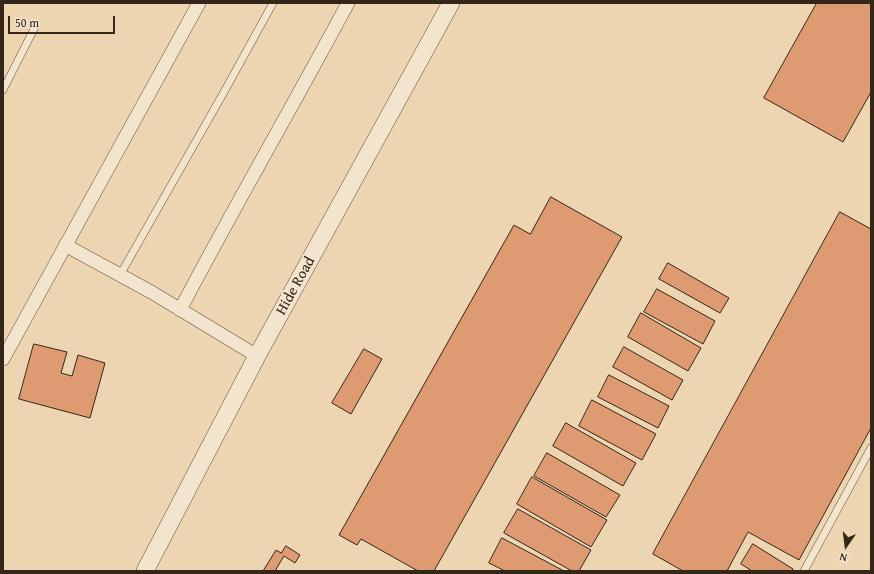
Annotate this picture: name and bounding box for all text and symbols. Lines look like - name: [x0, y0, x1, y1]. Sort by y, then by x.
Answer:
- scale bar: [10, 8, 117, 34]
- text: 50 m: [15, 14, 39, 31]
- street label: Hide Road: [273, 254, 319, 318]
- north arrow: [826, 526, 866, 566]
- text: N: [838, 549, 849, 566]

